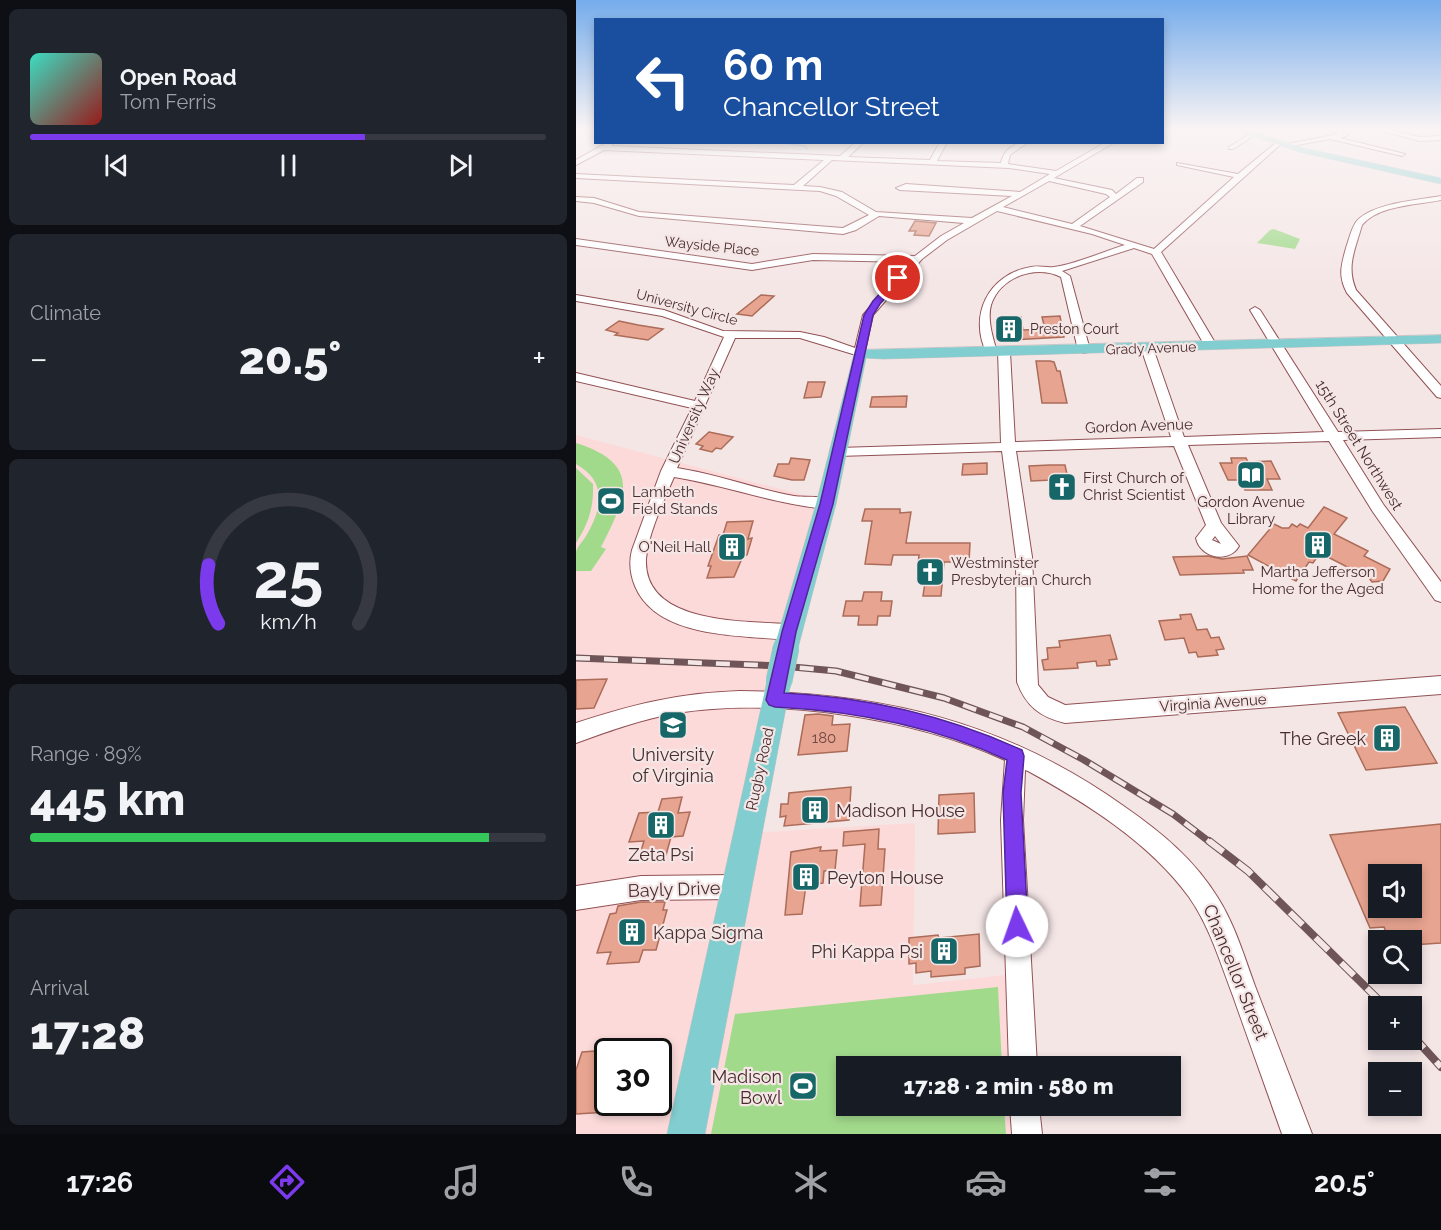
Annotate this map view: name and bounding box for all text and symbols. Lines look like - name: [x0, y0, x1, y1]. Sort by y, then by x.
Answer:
- text: 60 m: [723, 41, 823, 90]
- icon: left: [624, 42, 702, 120]
- text: Open Road: [120, 64, 237, 90]
- text: Tom Ferris: [120, 90, 216, 114]
- text: Chancellor Street: [723, 91, 940, 122]
- icon: previous: [100, 149, 133, 182]
- icon: pause: [272, 149, 305, 182]
- icon: next: [444, 149, 477, 182]
- street label: Wayside Place: [664, 233, 760, 259]
- pin: [872, 252, 923, 303]
- icon: arrive: [881, 261, 914, 294]
- street label: University Circle: [635, 286, 739, 328]
- text: Climate: [30, 301, 101, 325]
- building icon: Preston Court: [993, 313, 1025, 345]
- place label: Preston Court: [1030, 321, 1119, 337]
- text: 20.5°: [239, 332, 341, 385]
- street label: Grady Avenue: [1105, 338, 1197, 358]
- text: −: [30, 339, 48, 378]
- text: +: [532, 339, 546, 378]
- street label: University Way: [665, 365, 723, 467]
- street label: 15th Street Northwest: [1312, 377, 1406, 513]
- street label: Gordon Avenue: [1085, 415, 1193, 437]
- library icon: Gordon Avenue Library: [1235, 459, 1267, 491]
- place label: First Church of Christ Scientist: [1083, 469, 1185, 504]
- church icon: First Church of Christ Scientist: [1046, 471, 1078, 503]
- place label: Lambeth Field Stands: [632, 483, 718, 518]
- sports icon: Lambeth Field Stands: [595, 485, 627, 517]
- place label: Gordon Avenue Library: [1197, 493, 1305, 528]
- building icon: Martha Jefferson Home for the Aged: [1302, 529, 1334, 561]
- building icon: O'Neil Hall: [716, 531, 748, 563]
- place label: O'Neil Hall: [638, 538, 712, 556]
- text: 25: [253, 539, 323, 613]
- place label: Westminster Presbyterian Church: [951, 554, 1091, 589]
- church icon: Westminster Presbyterian Church: [914, 556, 946, 588]
- place label: Martha Jefferson Home for the Aged: [1252, 563, 1384, 598]
- text: km/h: [260, 609, 316, 634]
- street label: Virginia Avenue: [1159, 690, 1267, 716]
- school or university icon: University of Virginia: [657, 709, 689, 741]
- building icon: The Greek: [1371, 722, 1403, 754]
- street label: Rugby Road: [742, 726, 778, 812]
- place label: The Greek: [1280, 728, 1366, 749]
- house number: 180: [812, 729, 836, 747]
- text: Range · 89%: [30, 742, 141, 766]
- place label: University of Virginia: [632, 744, 714, 786]
- text: 445 km: [30, 773, 185, 826]
- building icon: Madison House: [799, 794, 831, 826]
- place label: Madison House: [836, 800, 965, 821]
- building icon: Zeta Psi: [645, 809, 677, 841]
- place label: Zeta Psi: [628, 844, 694, 865]
- building icon: Peyton House: [790, 861, 822, 893]
- map controls: [1368, 864, 1422, 1116]
- button: sound: [1368, 864, 1422, 918]
- place label: Peyton House: [827, 867, 944, 888]
- street label: Bayly Drive: [627, 877, 721, 901]
- position arrow: [985, 894, 1049, 958]
- street label: Chancellor Street: [1199, 901, 1273, 1043]
- building icon: Kappa Sigma: [616, 916, 648, 948]
- place label: Kappa Sigma: [653, 922, 763, 943]
- button: search: [1368, 930, 1422, 984]
- building icon: Phi Kappa Psi: [928, 935, 960, 967]
- place label: Phi Kappa Psi: [811, 941, 923, 962]
- text: Arrival: [30, 976, 89, 1000]
- button: +: [1368, 996, 1422, 1050]
- text: 17:28: [30, 1007, 145, 1060]
- speed limit sign: 30: [594, 1038, 672, 1116]
- button: −: [1368, 1062, 1422, 1116]
- place label: Madison Bowl: [711, 1066, 782, 1108]
- sports icon: Madison Bowl: [787, 1070, 819, 1102]
- text: 17:28 · 2 min · 580 m: [904, 1073, 1113, 1099]
- icon: directions: [266, 1161, 308, 1203]
- icon: music: [441, 1161, 483, 1203]
- icon: phone: [615, 1161, 657, 1203]
- icon: climate: [790, 1161, 832, 1203]
- icon: car: [965, 1161, 1007, 1203]
- icon: filters: [1139, 1161, 1181, 1203]
- text: 17:26: [66, 1167, 133, 1198]
- text: 20.5°: [1314, 1167, 1375, 1198]

